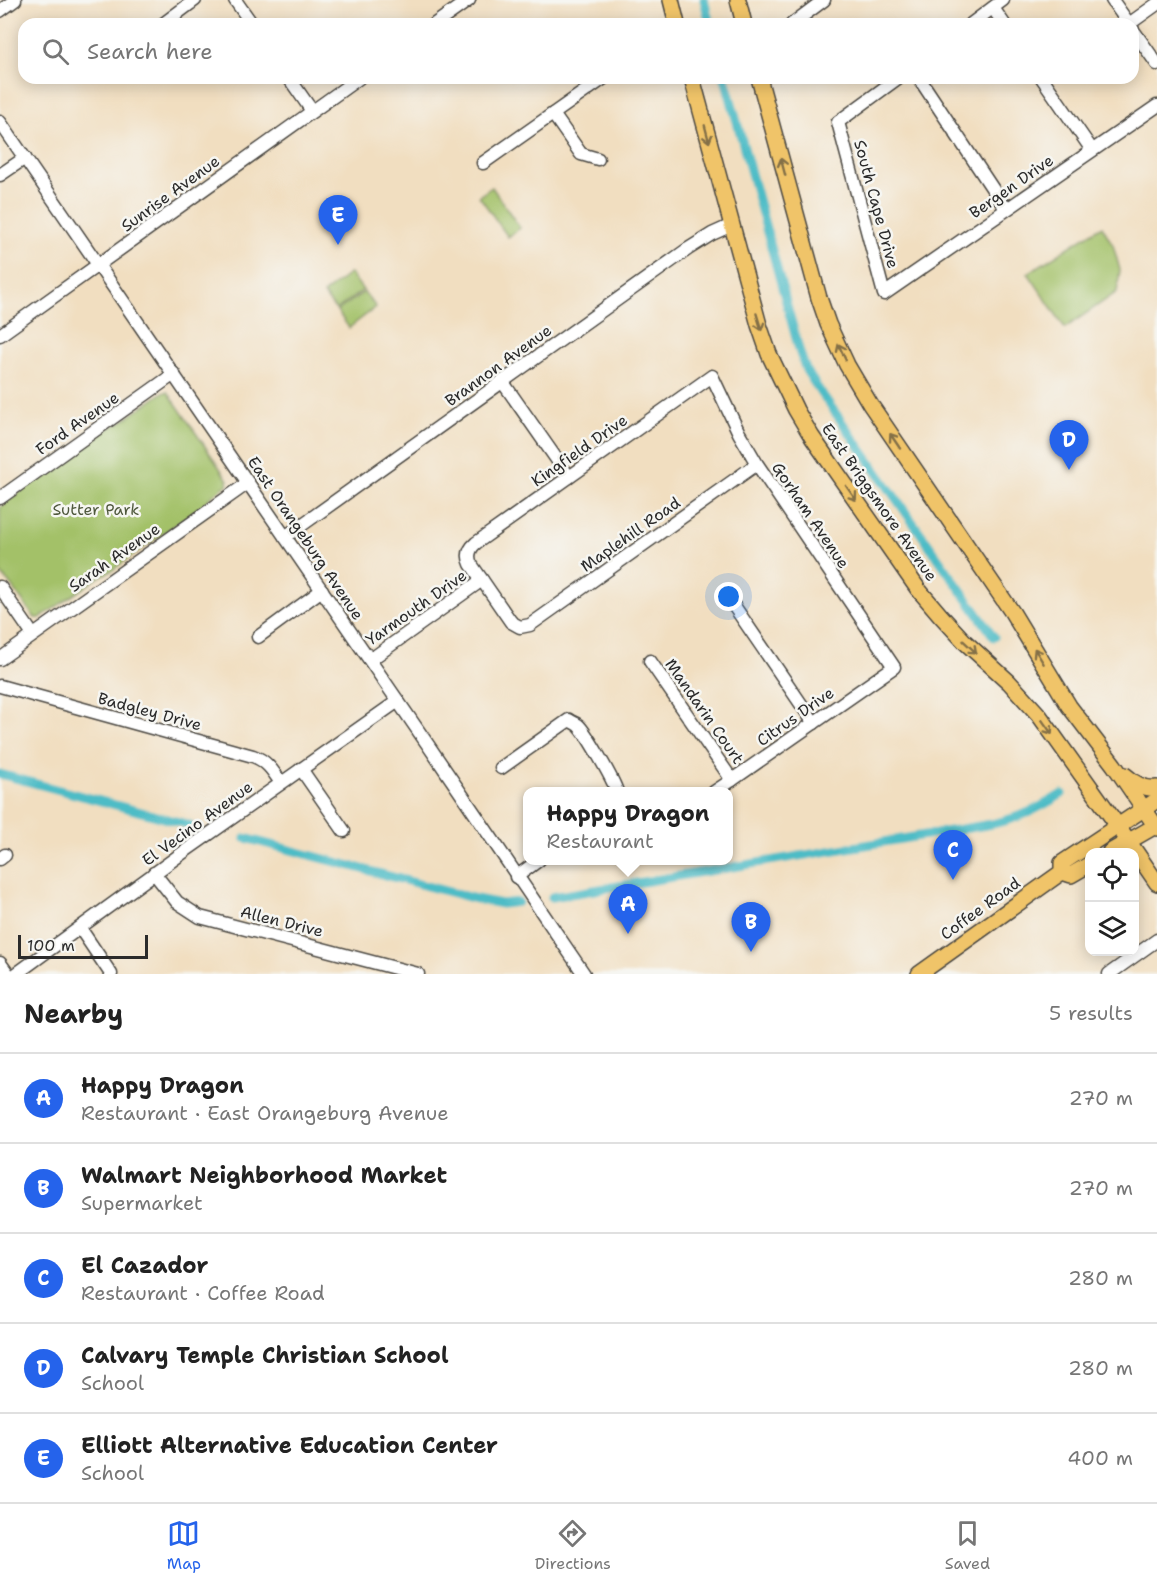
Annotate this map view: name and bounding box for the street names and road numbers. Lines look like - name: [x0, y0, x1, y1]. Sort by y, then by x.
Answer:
- street label: South Cape Drive: [849, 138, 904, 271]
- street label: Sunrise Avenue: [117, 150, 224, 236]
- street label: Bergen Drive: [965, 150, 1057, 223]
- street label: Brannon Avenue: [441, 320, 556, 411]
- street label: Ford Avenue: [32, 387, 123, 460]
- street label: Kingfield Drive: [527, 410, 631, 491]
- street label: East Briggsmore Avenue: [817, 419, 942, 585]
- street label: East Orangeburg Avenue: [243, 452, 368, 624]
- street label: Gorham Avenue: [767, 458, 854, 573]
- street label: Maplehill Road: [576, 492, 684, 577]
- street label: Sarah Avenue: [65, 518, 164, 597]
- street label: Yarmouth Drive: [362, 565, 471, 650]
- street label: Mandarin Court: [660, 655, 749, 768]
- street label: Citrus Drive: [753, 682, 838, 751]
- street label: Badgley Drive: [96, 688, 204, 735]
- street label: El Vecino Avenue: [138, 776, 257, 871]
- street label: Coffee Road: [936, 872, 1024, 944]
- street label: Allen Drive: [238, 901, 325, 942]

